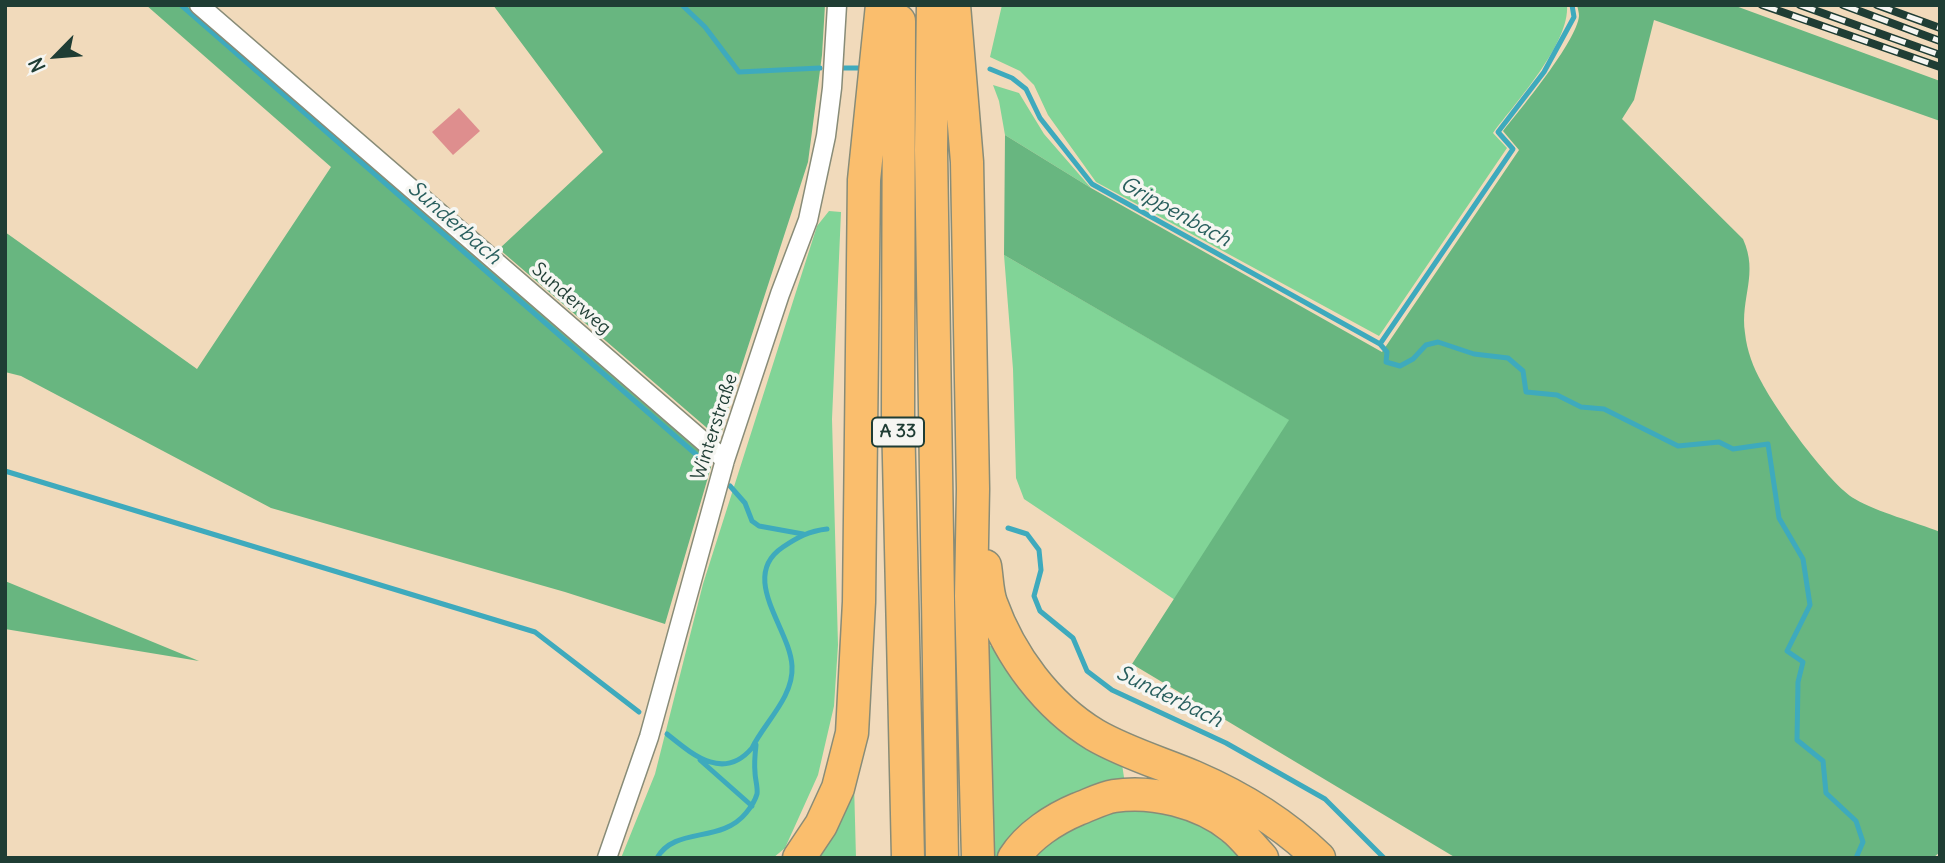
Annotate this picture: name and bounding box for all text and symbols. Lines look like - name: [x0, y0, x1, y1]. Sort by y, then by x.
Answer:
- north arrow: [21, 21, 91, 91]
- text: N: [23, 54, 51, 76]
- water label: Grippenbach: [1115, 171, 1235, 253]
- water label: Sunderbach: [403, 176, 505, 270]
- street label: Sunderweg: [527, 258, 615, 340]
- street label: Winterstraße: [687, 371, 743, 483]
- road number: A 33: [872, 418, 924, 446]
- water label: Sunderbach: [1112, 661, 1226, 733]

